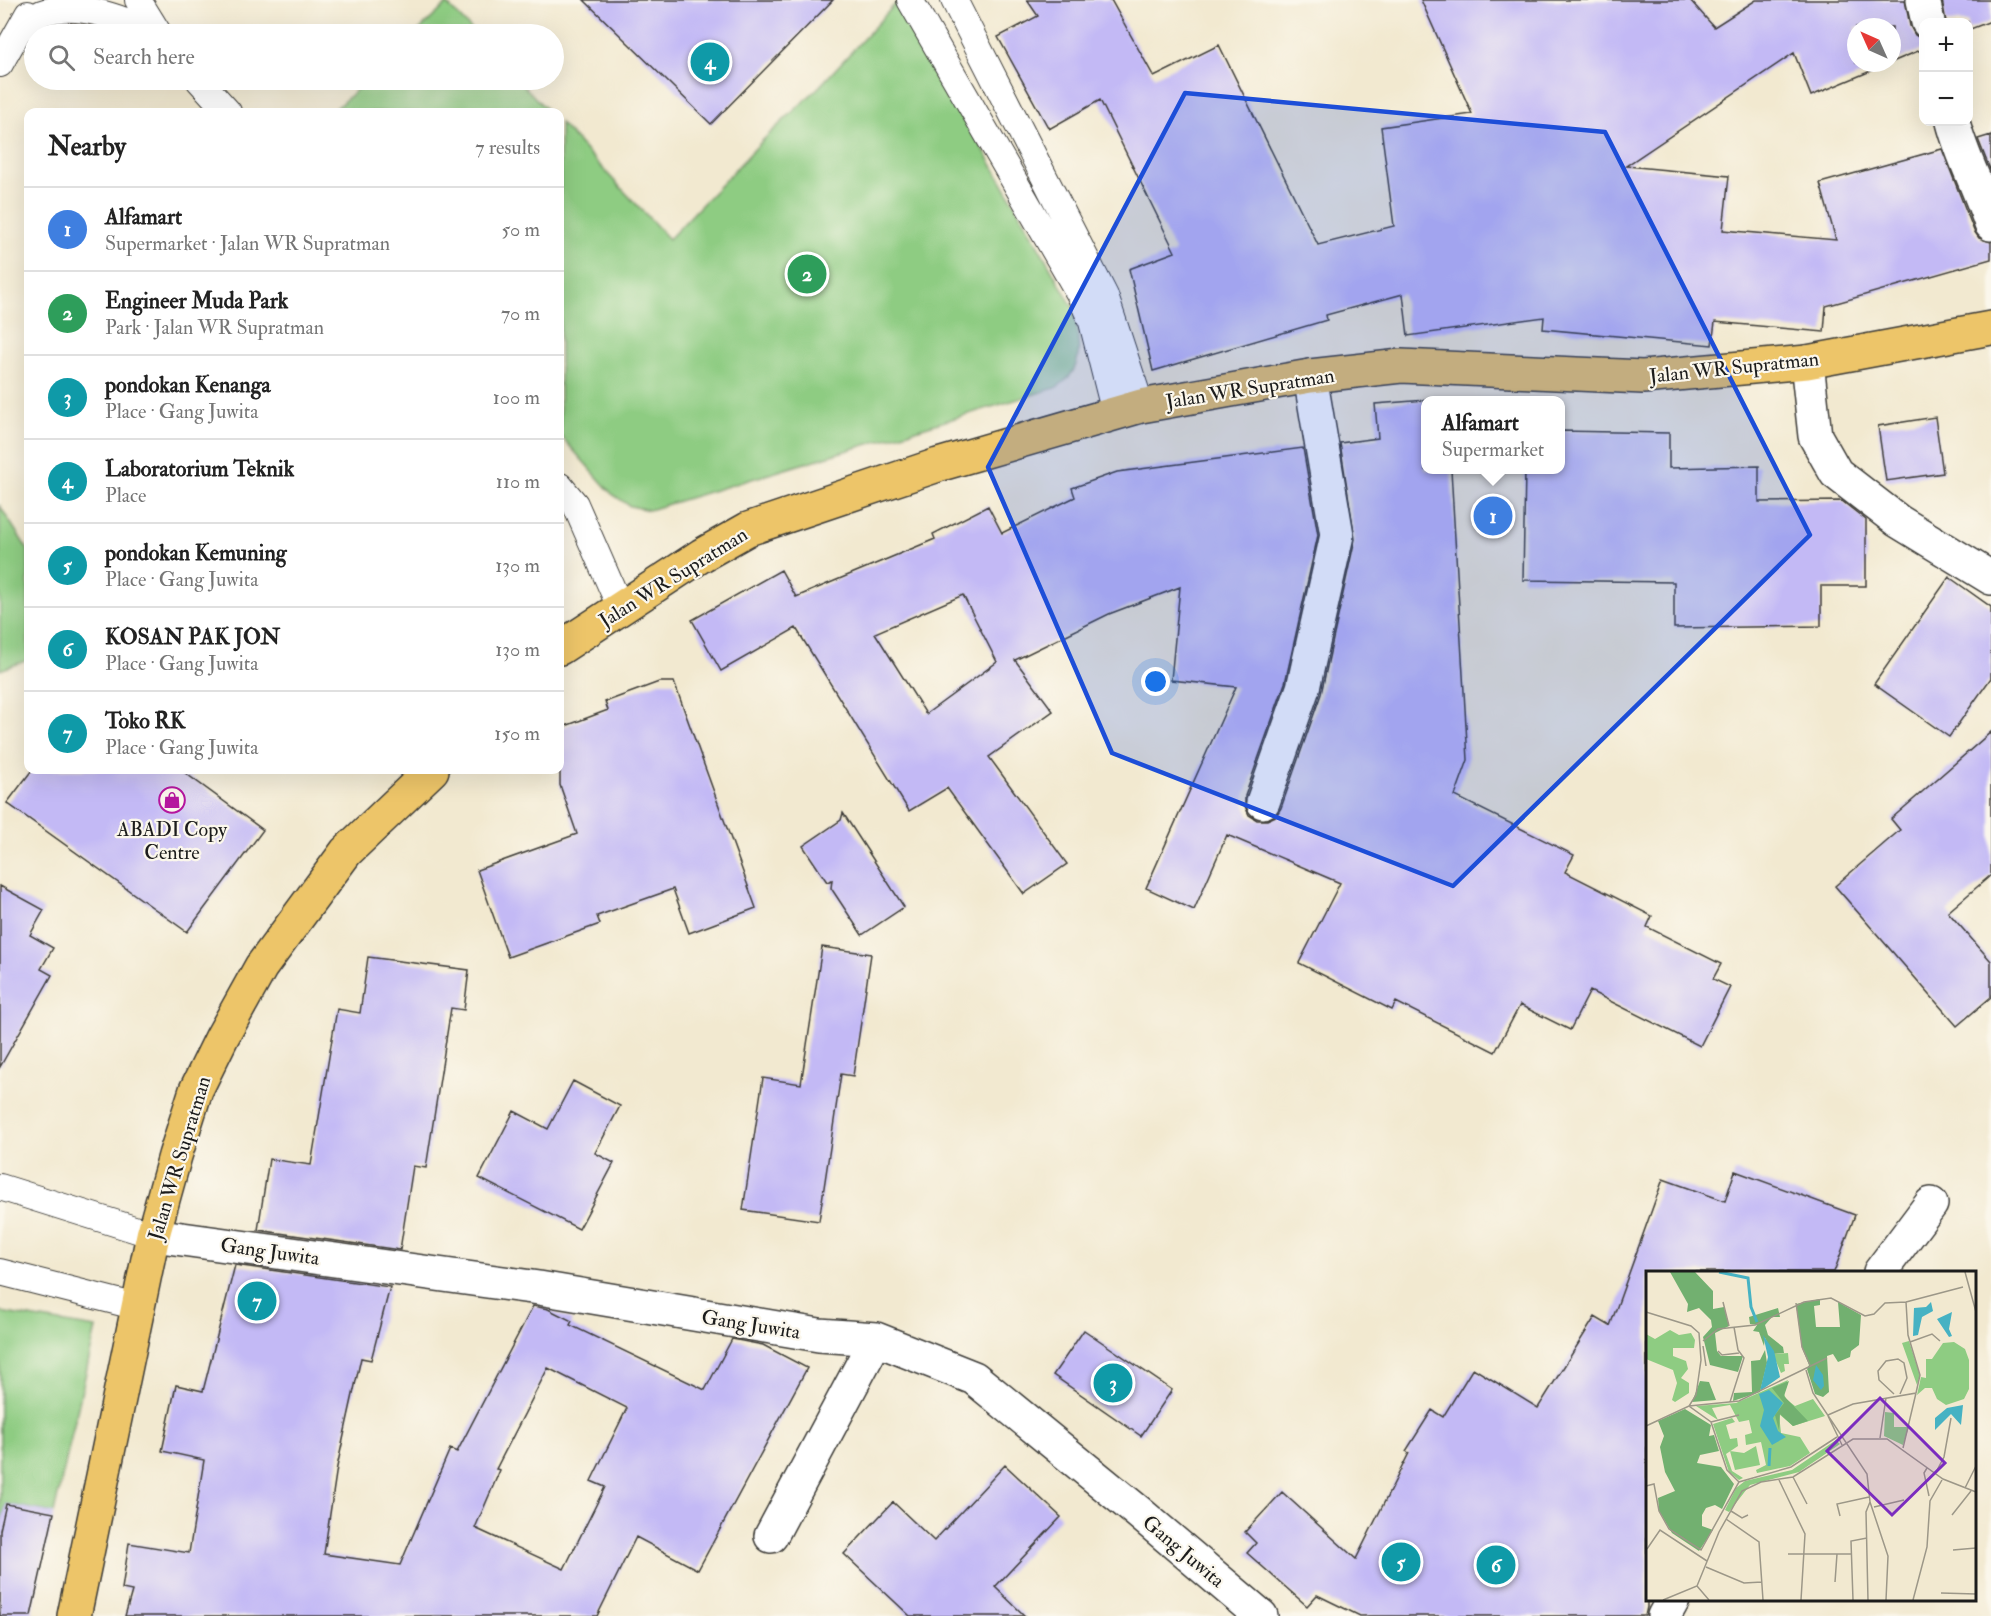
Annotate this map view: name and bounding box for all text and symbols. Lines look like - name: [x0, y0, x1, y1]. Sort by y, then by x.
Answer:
- north arrow: [1847, 18, 1901, 72]
- map controls: [1919, 18, 1973, 126]
- button: +: [1919, 18, 1973, 72]
- search box: [24, 24, 564, 90]
- pin: 4: [690, 40, 730, 84]
- icon: search: [45, 41, 78, 74]
- text: Search here: [93, 43, 195, 71]
- button: −: [1919, 72, 1973, 126]
- text: Nearby: [48, 131, 126, 163]
- text: 7 results: [475, 135, 540, 160]
- text: Alfamart: [105, 203, 182, 231]
- text: 1: [64, 217, 71, 242]
- text: 50 m: [501, 217, 540, 242]
- text: Supermarket · Jalan WR Supratman: [105, 231, 390, 256]
- pin: 2: [788, 252, 826, 296]
- text: Engineer Muda Park: [105, 287, 288, 315]
- text: 2: [62, 301, 73, 326]
- text: 70 m: [501, 301, 540, 326]
- text: Park · Jalan WR Supratman: [105, 315, 324, 340]
- street label: Jalan WR Supratman: [1647, 346, 1820, 390]
- street label: Jalan WR Supratman: [1163, 363, 1336, 415]
- text: pondokan Kenanga: [105, 371, 271, 399]
- text: 3: [64, 385, 71, 410]
- text: 100 m: [493, 385, 540, 410]
- popup: [1421, 396, 1565, 474]
- text: Place · Gang Juwita: [105, 399, 258, 424]
- text: Alfamart: [1442, 409, 1519, 437]
- text: Supermarket: [1442, 437, 1544, 462]
- text: Laboratorium Teknik: [105, 455, 294, 483]
- text: 4: [62, 469, 73, 494]
- text: 110 m: [496, 469, 540, 494]
- text: Place: [105, 483, 146, 508]
- pin: 1: [1474, 494, 1512, 538]
- street label: Jalan WR Supratman: [594, 522, 753, 635]
- text: pondokan Kemuning: [105, 539, 287, 567]
- text: 5: [63, 553, 72, 578]
- text: 130 m: [495, 553, 540, 578]
- text: Place · Gang Juwita: [105, 567, 258, 592]
- text: KOSAN PAK JON: [105, 623, 280, 651]
- text: 6: [62, 637, 73, 662]
- text: 130 m: [495, 637, 540, 662]
- text: Place · Gang Juwita: [105, 651, 258, 676]
- your location: [1141, 667, 1170, 696]
- text: Toko RK: [105, 707, 185, 735]
- text: 7: [63, 721, 72, 746]
- text: 150 m: [494, 721, 540, 746]
- text: Place · Gang Juwita: [105, 735, 258, 760]
- shop icon: ABADI Copy Centre: [157, 785, 187, 815]
- place label: ABADI Copy Centre: [116, 817, 228, 865]
- street label: Jalan WR Supratman: [142, 1073, 217, 1244]
- street label: Gang Juwita: [219, 1232, 322, 1271]
- inset map: [1646, 1271, 1976, 1601]
- pin: 7: [238, 1278, 276, 1324]
- street label: Gang Juwita: [700, 1304, 803, 1345]
- pin: 3: [1094, 1360, 1132, 1406]
- street label: Gang Juwita: [1137, 1510, 1230, 1593]
- pin: 5: [1382, 1540, 1420, 1584]
- pin: 6: [1476, 1542, 1516, 1588]

